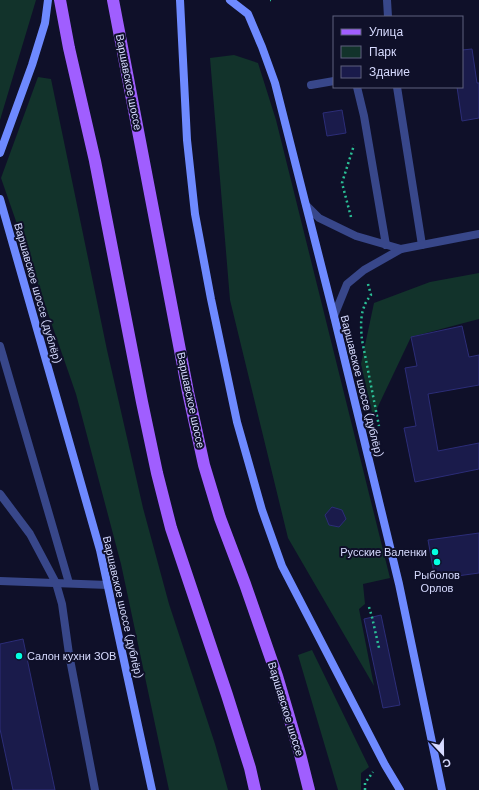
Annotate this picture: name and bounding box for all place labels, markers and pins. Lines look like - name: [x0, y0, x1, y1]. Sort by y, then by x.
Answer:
- place label: Русские Валенки: [340, 545, 427, 559]
- marker: Русские Валенки: [430, 547, 440, 557]
- marker: Рыболов Орлов: [432, 557, 442, 567]
- place label: Рыболов Орлов: [414, 568, 460, 595]
- place label: Салон кухни ЗОВ: [27, 649, 116, 663]
- marker: Салон кухни ЗОВ: [14, 651, 24, 661]

